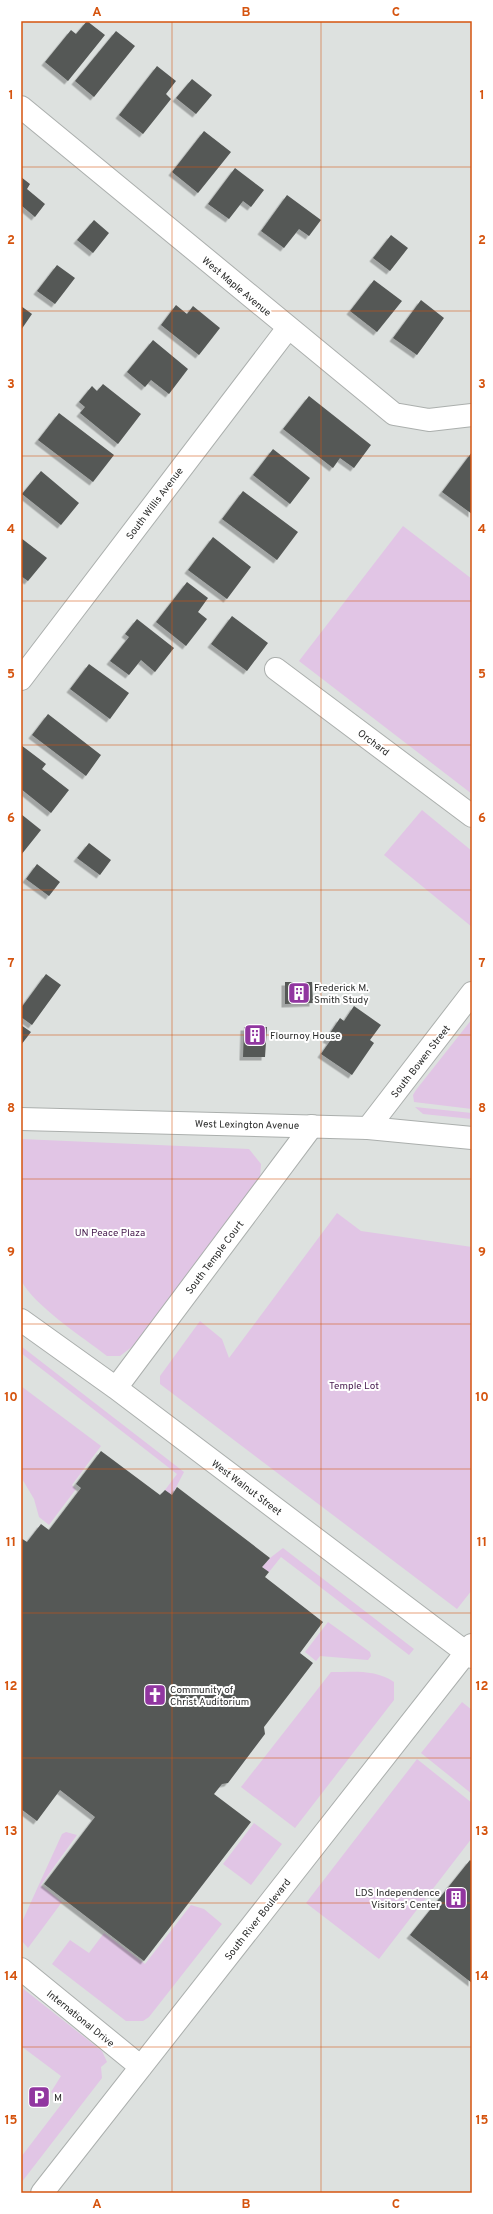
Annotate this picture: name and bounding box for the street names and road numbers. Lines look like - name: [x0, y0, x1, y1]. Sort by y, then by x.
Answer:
- street label: West Maple Avenue: [199, 254, 273, 320]
- street label: South Willis Avenue: [124, 465, 187, 543]
- street label: Orchard: [355, 727, 392, 759]
- street label: South Bowen Street: [389, 1023, 454, 1101]
- street label: West Lexington Avenue: [195, 1118, 299, 1133]
- street label: South Temple Court: [183, 1218, 247, 1297]
- street label: West Walnut Street: [208, 1457, 284, 1519]
- street label: South River Boulevard: [222, 1877, 294, 1963]
- street label: International Drive: [44, 1988, 117, 2050]

